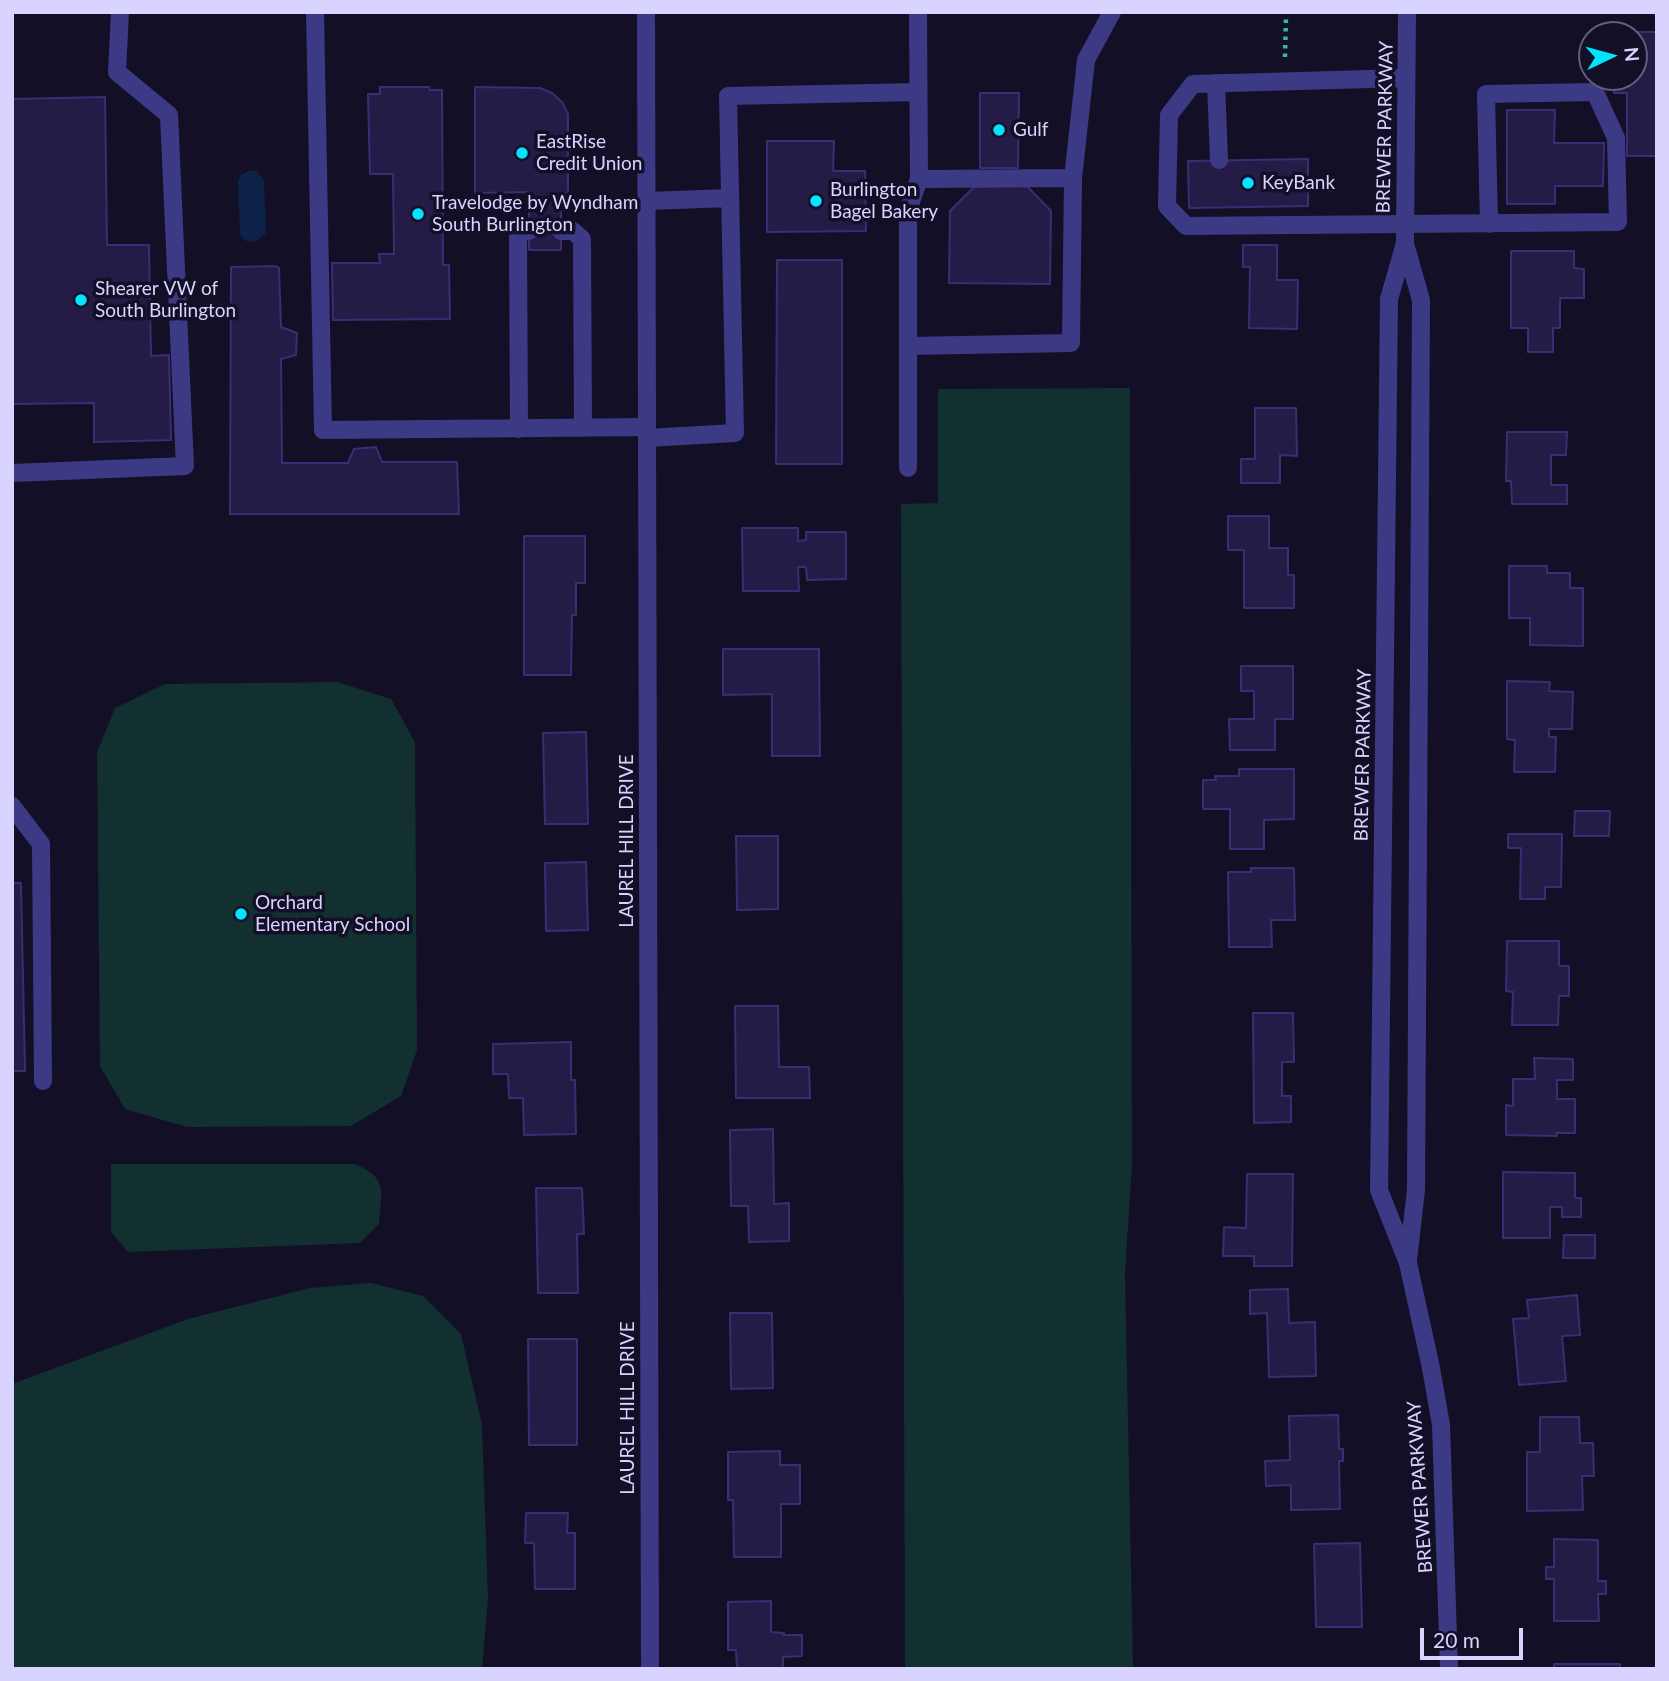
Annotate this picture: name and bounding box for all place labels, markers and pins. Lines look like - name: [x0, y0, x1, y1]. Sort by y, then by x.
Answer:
- place label: Gulf: [1013, 119, 1048, 141]
- marker: Gulf: [991, 122, 1007, 138]
- place label: EastRise Credit Union: [536, 131, 642, 175]
- marker: EastRise Credit Union: [514, 145, 530, 161]
- place label: KeyBank: [1262, 172, 1335, 194]
- marker: KeyBank: [1240, 175, 1256, 191]
- place label: Burlington Bagel Bakery: [830, 179, 938, 223]
- place label: Travelodge by Wyndham South Burlington: [432, 192, 638, 236]
- marker: Burlington Bagel Bakery: [808, 193, 824, 209]
- marker: Travelodge by Wyndham South Burlington: [410, 206, 426, 222]
- place label: Shearer VW of South Burlington: [95, 278, 236, 322]
- marker: Shearer VW of South Burlington: [73, 292, 89, 308]
- place label: Orchard Elementary School: [255, 892, 410, 936]
- marker: Orchard Elementary School: [233, 906, 249, 922]

